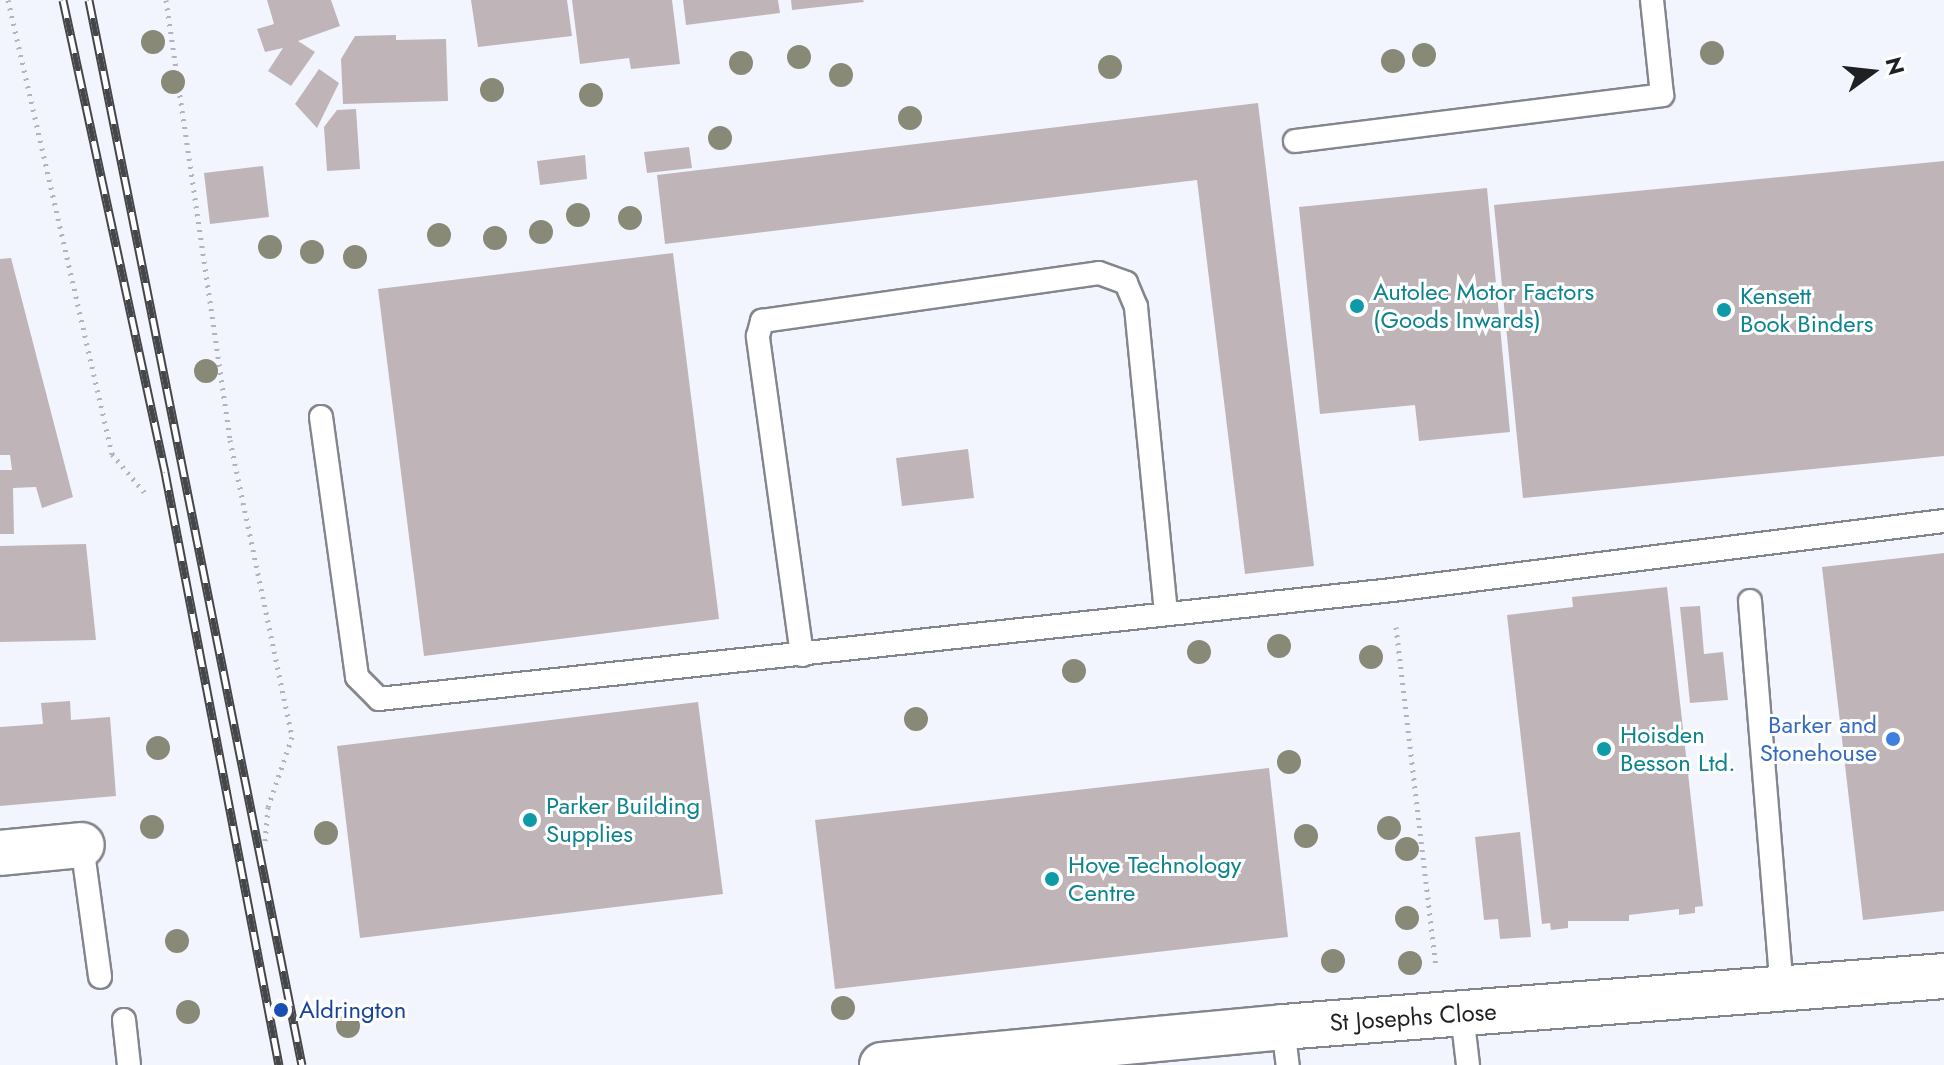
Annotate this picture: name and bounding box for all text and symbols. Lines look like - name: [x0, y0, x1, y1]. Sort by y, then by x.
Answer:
- north arrow: [1832, 32, 1912, 112]
- text: N: [1877, 53, 1913, 78]
- place label: Autolec Motor Factors (Goods Inwards): [1373, 278, 1594, 334]
- place label: Kensett Book Binders: [1740, 282, 1874, 338]
- marker: Autolec Motor Factors (Goods Inwards): [1348, 297, 1366, 315]
- marker: Kensett Book Binders: [1715, 301, 1733, 319]
- place label: Barker and Stonehouse: [1760, 711, 1877, 767]
- place label: Hoisden Besson Ltd.: [1620, 721, 1735, 777]
- marker: Barker and Stonehouse: [1884, 730, 1902, 748]
- marker: Hoisden Besson Ltd.: [1595, 740, 1613, 758]
- place label: Parker Building Supplies: [546, 792, 700, 848]
- marker: Parker Building Supplies: [521, 811, 539, 829]
- place label: Hove Technology Centre: [1068, 851, 1241, 907]
- marker: Hove Technology Centre: [1043, 870, 1061, 888]
- place label: Aldrington: [299, 996, 406, 1024]
- street label: St Josephs Close: [1329, 997, 1497, 1037]
- marker: Aldrington: [270, 999, 292, 1021]

